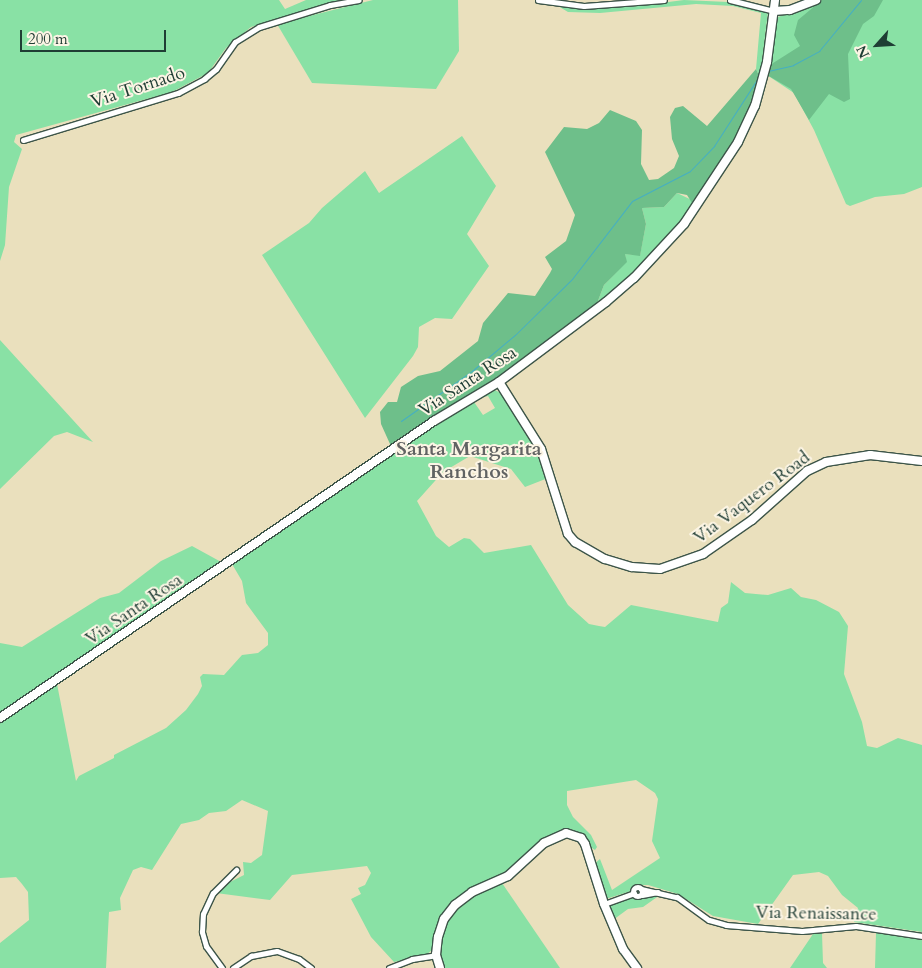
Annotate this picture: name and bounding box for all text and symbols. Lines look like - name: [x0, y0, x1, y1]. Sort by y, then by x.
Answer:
- scale bar: [22, 20, 169, 52]
- north arrow: [852, 20, 902, 70]
- text: 200 m: [28, 29, 68, 49]
- text: N: [852, 42, 874, 61]
- street label: Via Tornado: [88, 63, 188, 113]
- street label: Via Santa Rosa: [415, 342, 521, 422]
- district label: Santa Margarita Ranchos: [396, 436, 542, 483]
- street label: Via Vaquero Road: [689, 447, 815, 549]
- street label: Via Santa Rosa: [81, 570, 187, 650]
- street label: Via Renaissance: [755, 902, 877, 926]

